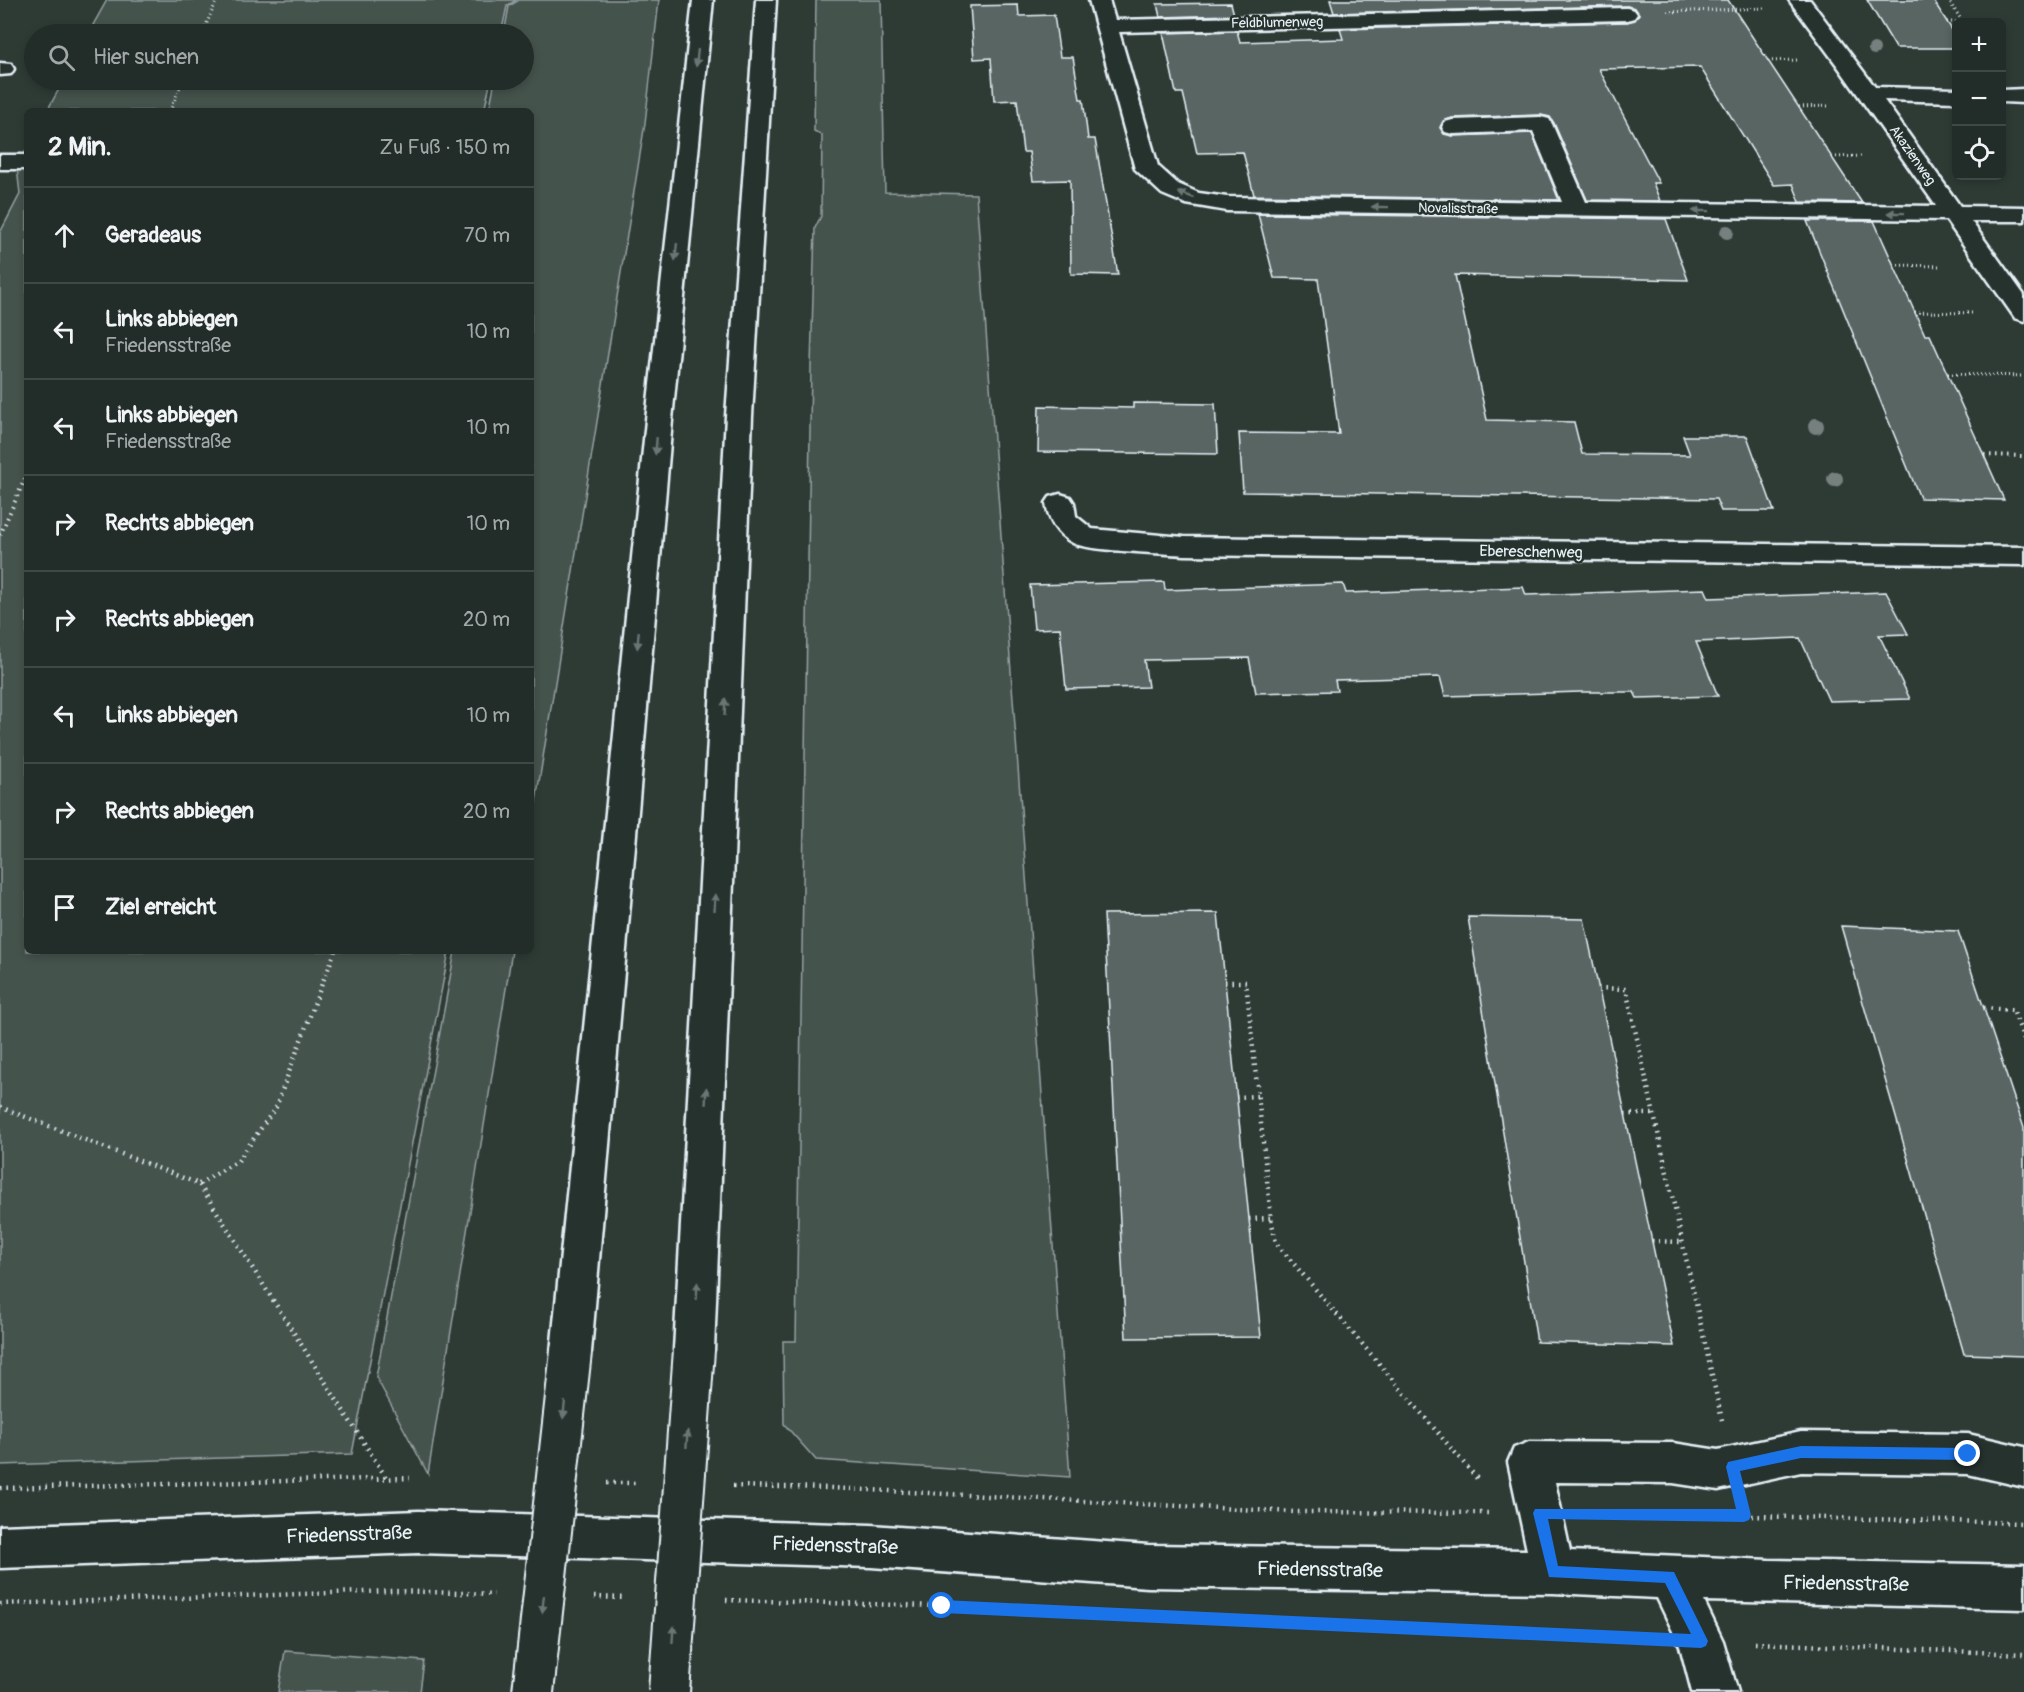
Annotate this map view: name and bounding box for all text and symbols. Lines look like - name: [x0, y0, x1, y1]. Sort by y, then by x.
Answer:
- street label: Feldblumenweg: [1231, 13, 1323, 32]
- map controls: [1952, 18, 2006, 180]
- button: +: [1952, 18, 2006, 72]
- search box: [24, 24, 534, 90]
- icon: search: [45, 41, 78, 74]
- text: Hier suchen: [93, 43, 199, 71]
- one-way arrow: [692, 49, 702, 68]
- button: −: [1952, 72, 2006, 126]
- street label: Akazienweg: [1886, 122, 1939, 188]
- button: locate: [1952, 126, 2006, 180]
- text: 2 Min.: [48, 131, 112, 163]
- text: Zu Fuß · 150 m: [379, 135, 510, 160]
- one-way arrow: [1177, 190, 1195, 200]
- street label: Novalisstraße: [1418, 199, 1498, 218]
- one-way arrow: [1371, 202, 1390, 212]
- one-way arrow: [1692, 206, 1711, 216]
- one-way arrow: [1887, 208, 1906, 218]
- icon: ahead: [48, 219, 81, 252]
- text: Geradeaus: [105, 221, 201, 249]
- text: 70 m: [464, 223, 510, 248]
- one-way arrow: [671, 243, 681, 262]
- text: Links abbiegen: [105, 305, 238, 333]
- icon: left: [48, 315, 81, 348]
- text: 10 m: [466, 319, 510, 344]
- text: Friedensstraße: [105, 333, 231, 358]
- text: Links abbiegen: [105, 401, 238, 429]
- icon: left: [48, 411, 81, 444]
- text: 10 m: [466, 415, 510, 440]
- text: Friedensstraße: [105, 429, 231, 454]
- one-way arrow: [651, 437, 661, 456]
- icon: right: [48, 507, 81, 540]
- text: Rechts abbiegen: [105, 509, 254, 537]
- text: 10 m: [466, 511, 510, 536]
- street label: Ebereschenweg: [1479, 541, 1583, 563]
- icon: right: [48, 603, 81, 636]
- text: Rechts abbiegen: [105, 605, 254, 633]
- text: 20 m: [463, 607, 510, 632]
- one-way arrow: [633, 631, 643, 650]
- one-way arrow: [720, 697, 729, 716]
- icon: left: [48, 699, 81, 732]
- text: Links abbiegen: [105, 701, 238, 729]
- text: 10 m: [466, 703, 510, 728]
- icon: right: [48, 795, 81, 828]
- text: Rechts abbiegen: [105, 797, 254, 825]
- text: 20 m: [463, 799, 510, 824]
- icon: arrive: [48, 891, 81, 924]
- one-way arrow: [711, 892, 720, 911]
- text: Ziel erreicht: [105, 893, 216, 921]
- one-way arrow: [701, 1087, 710, 1106]
- one-way arrow: [692, 1282, 701, 1301]
- one-way arrow: [560, 1400, 569, 1419]
- one-way arrow: [682, 1430, 692, 1449]
- route end: [1954, 1440, 1980, 1466]
- street label: Friedensstraße: [286, 1520, 413, 1549]
- street label: Friedensstraße: [772, 1531, 899, 1560]
- street label: Friedensstraße: [1257, 1556, 1383, 1583]
- street label: Friedensstraße: [1783, 1570, 1909, 1597]
- route start: [928, 1592, 954, 1618]
- one-way arrow: [538, 1594, 547, 1613]
- one-way arrow: [668, 1624, 678, 1643]

